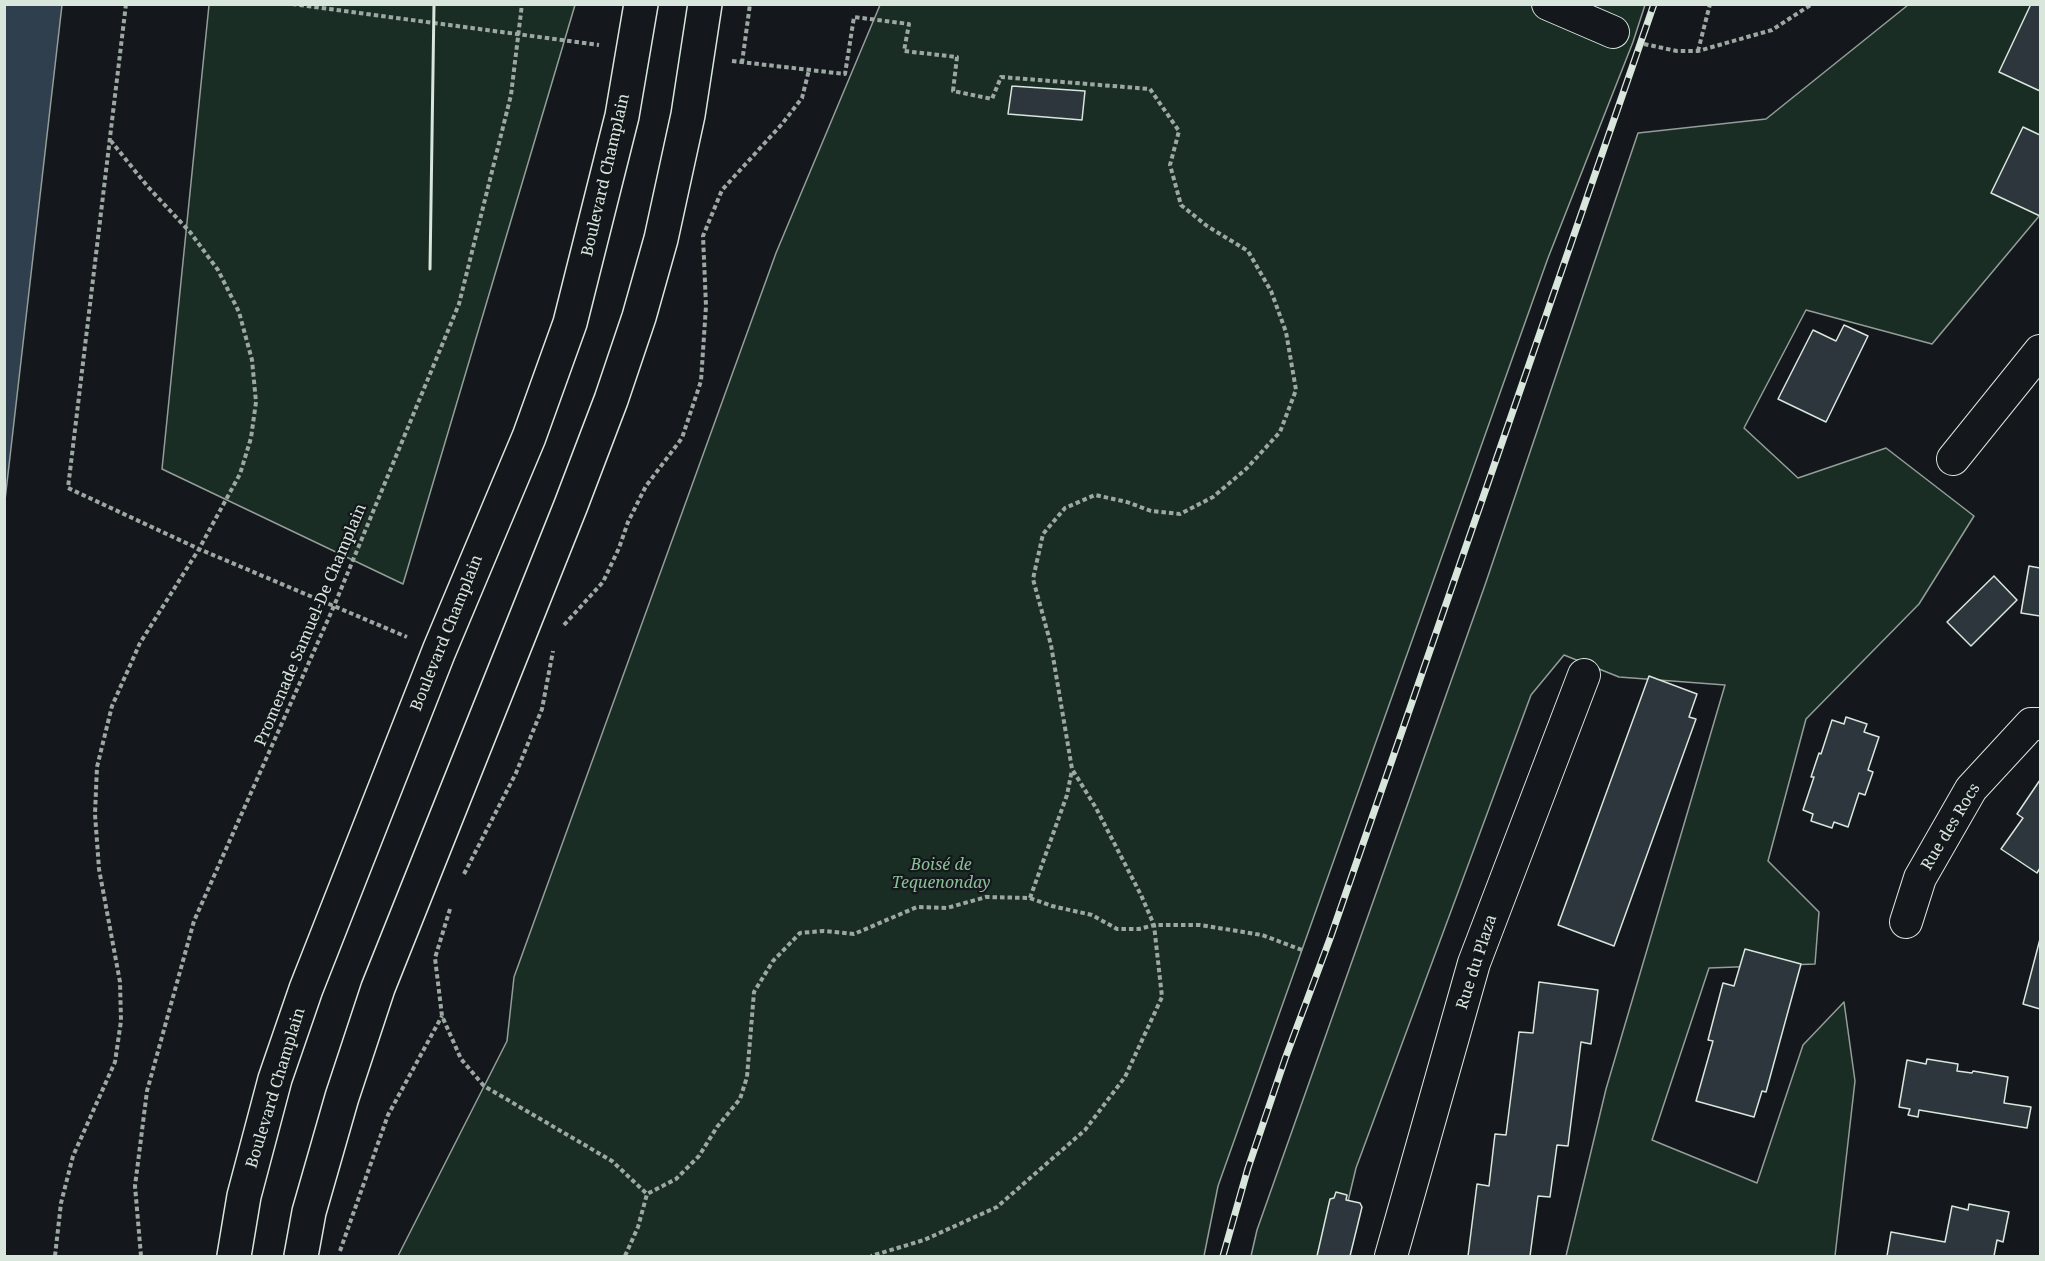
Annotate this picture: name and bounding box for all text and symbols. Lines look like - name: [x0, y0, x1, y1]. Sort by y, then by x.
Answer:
- street label: Boulevard Champlain: [578, 92, 634, 258]
- street label: Promenade Samuel-De Champlain: [251, 501, 371, 749]
- street label: Boulevard Champlain: [407, 552, 487, 714]
- street label: Rue des Rocs: [1918, 780, 1984, 874]
- park label: Boisé de Tequenonday: [892, 855, 990, 893]
- street label: Rue du Plaza: [1453, 912, 1501, 1012]
- street label: Boulevard Champlain: [242, 1006, 310, 1170]

